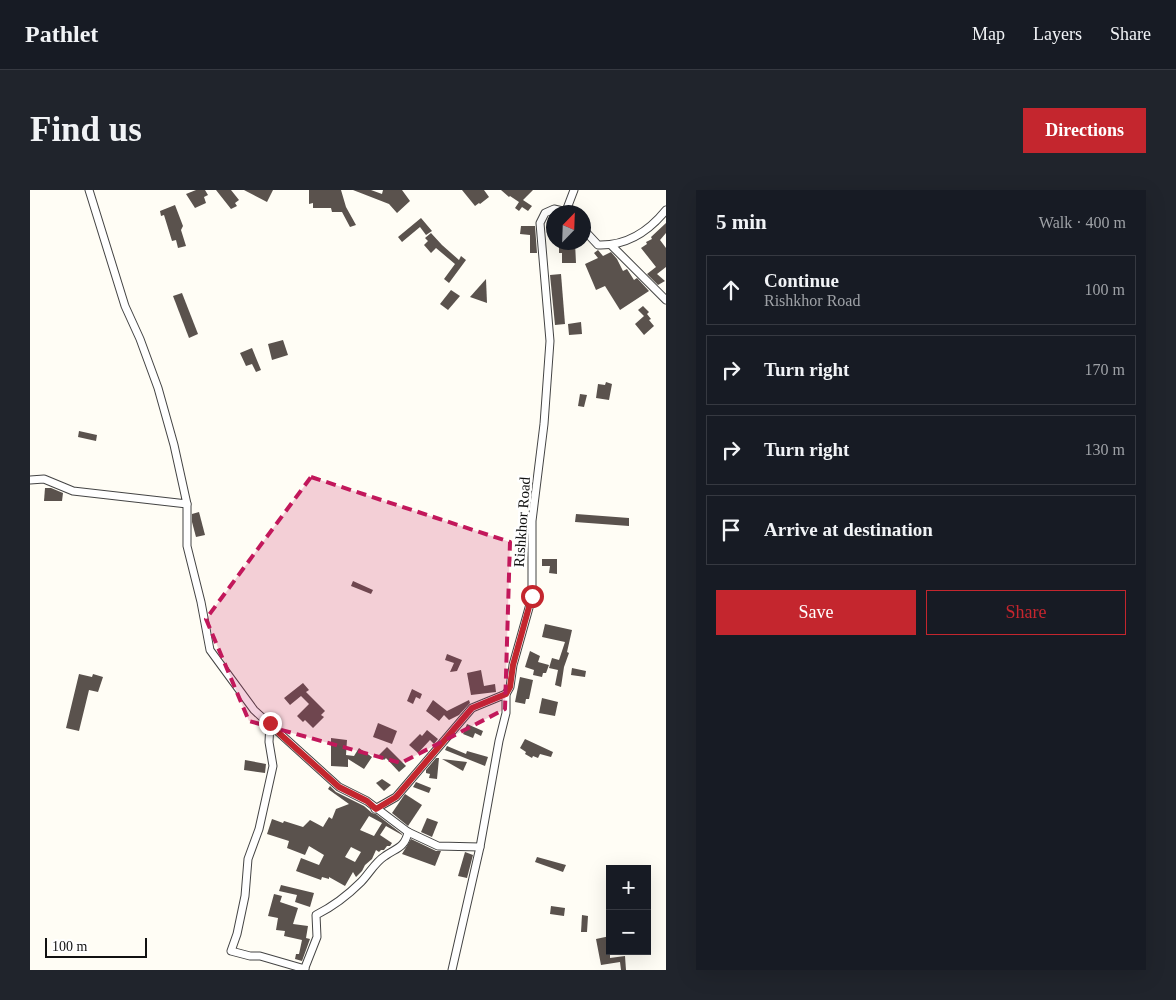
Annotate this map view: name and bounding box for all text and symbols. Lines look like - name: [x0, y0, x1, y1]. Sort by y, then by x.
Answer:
- text: Pathlet: [25, 21, 98, 47]
- text: Map: [972, 24, 1005, 44]
- text: Layers: [1033, 24, 1082, 44]
- text: Share: [1110, 24, 1151, 44]
- button: Directions: [1023, 108, 1146, 153]
- text: Find us: [30, 110, 142, 149]
- north arrow: [546, 205, 591, 250]
- text: 5 min: [716, 210, 767, 234]
- text: Walk · 400 m: [1039, 214, 1126, 231]
- text: Continue: [764, 270, 839, 291]
- icon: ahead: [717, 276, 745, 304]
- text: 100 m: [1085, 281, 1125, 298]
- text: Rishkhor Road: [764, 292, 860, 309]
- icon: right: [717, 356, 745, 384]
- text: Turn right: [764, 359, 849, 380]
- text: 170 m: [1085, 361, 1125, 378]
- icon: right: [717, 436, 745, 464]
- text: Turn right: [764, 439, 849, 460]
- text: 130 m: [1085, 441, 1125, 458]
- street label: Rishkhor Road: [511, 476, 533, 568]
- icon: arrive: [717, 516, 745, 544]
- text: Arrive at destination: [764, 519, 933, 540]
- route start: [521, 585, 544, 608]
- button: Save: [716, 590, 916, 635]
- button: Share: [926, 590, 1126, 635]
- route end: [259, 712, 282, 735]
- map controls: [606, 865, 651, 955]
- button: +: [606, 865, 651, 910]
- button: −: [606, 910, 651, 955]
- scale bar: [45, 935, 148, 958]
- text: 100 m: [52, 939, 87, 954]

